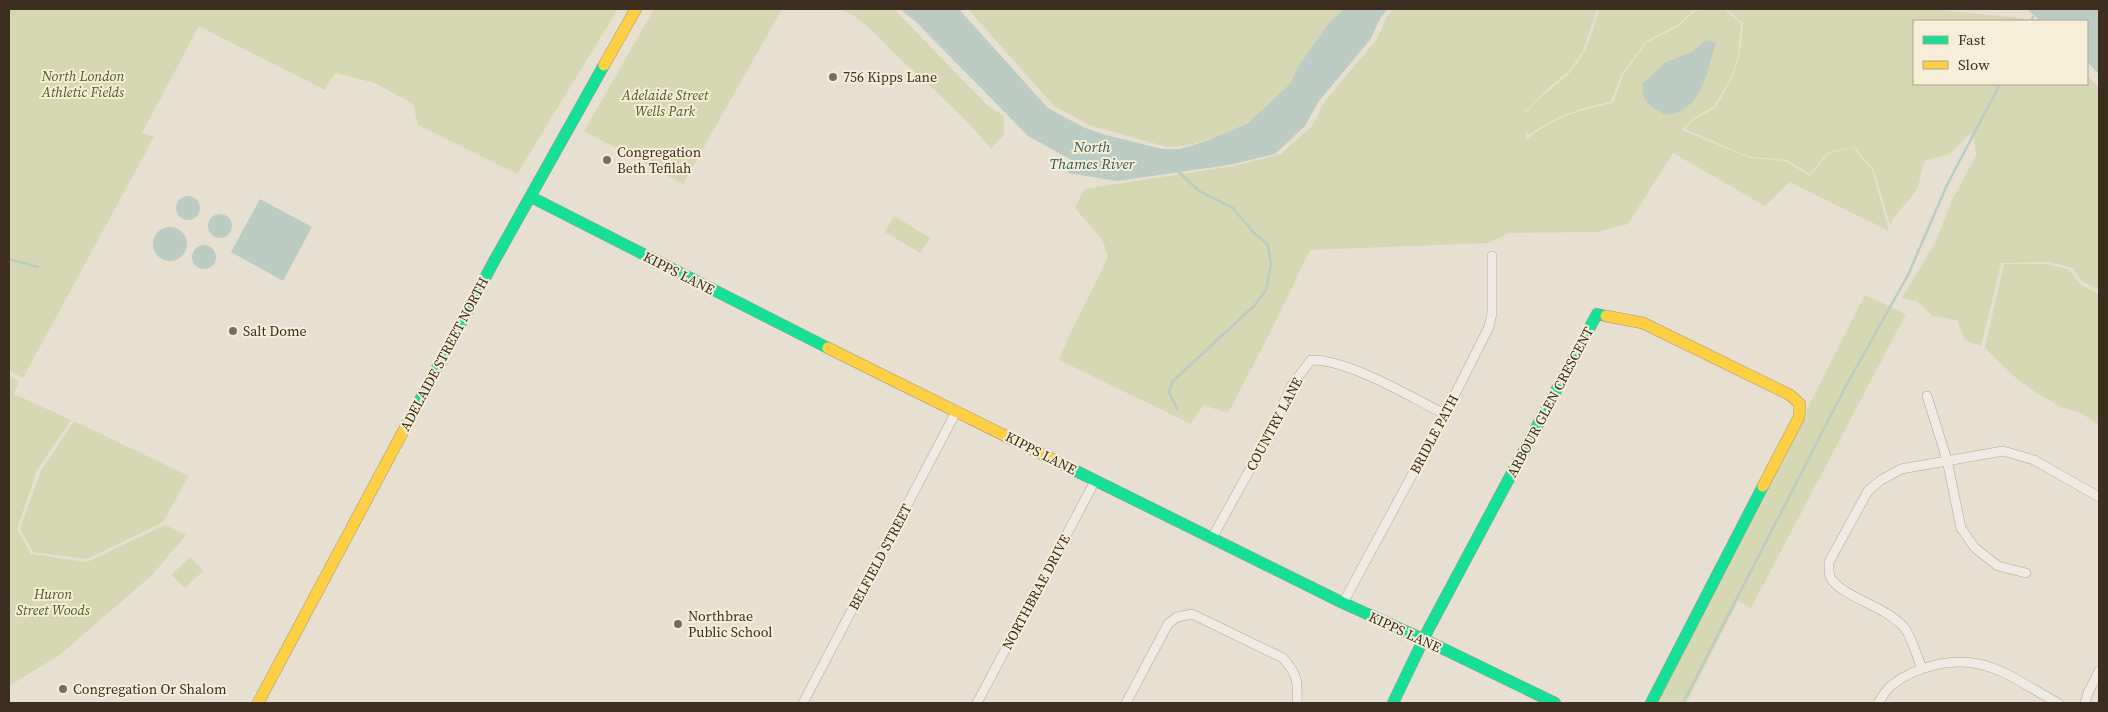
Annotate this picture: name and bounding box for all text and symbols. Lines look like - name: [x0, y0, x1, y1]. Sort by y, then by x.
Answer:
- legend: [1913, 20, 2088, 85]
- text: Fast: [1958, 29, 1985, 50]
- text: Slow: [1958, 54, 1990, 75]
- park label: North London Athletic Fields: [41, 66, 125, 102]
- place label: 756 Kipps Lane: [843, 67, 937, 87]
- marker: 756 Kipps Lane: [827, 71, 839, 83]
- park label: Adelaide Street Wells Park: [621, 85, 710, 121]
- water label: North Thames River: [1049, 136, 1136, 174]
- place label: Congregation Beth Tefilah: [617, 142, 702, 178]
- marker: Congregation Beth Tefilah: [601, 154, 613, 166]
- street label: KIPPS LANE: [640, 246, 718, 300]
- street label: ADELAIDE STREET NORTH: [395, 273, 493, 435]
- place label: Salt Dome: [243, 321, 307, 341]
- street label: ARBOUR GLEN CRESCENT: [1502, 323, 1598, 481]
- marker: Salt Dome: [227, 325, 239, 337]
- street label: COUNTRY LANE: [1241, 374, 1307, 474]
- street label: BRIDLE PATH: [1405, 391, 1463, 477]
- street label: KIPPS LANE: [1002, 426, 1080, 480]
- street label: BELFIELD STREET: [844, 500, 917, 614]
- street label: NORTHBRAE DRIVE: [997, 531, 1075, 653]
- park label: Huron Street Woods: [16, 584, 91, 620]
- place label: Northbrae Public School: [688, 606, 772, 642]
- street label: KIPPS LANE: [1366, 607, 1444, 657]
- marker: Northbrae Public School: [672, 618, 684, 630]
- place label: Congregation Or Shalom: [73, 679, 227, 699]
- marker: Congregation Or Shalom: [57, 683, 69, 695]

